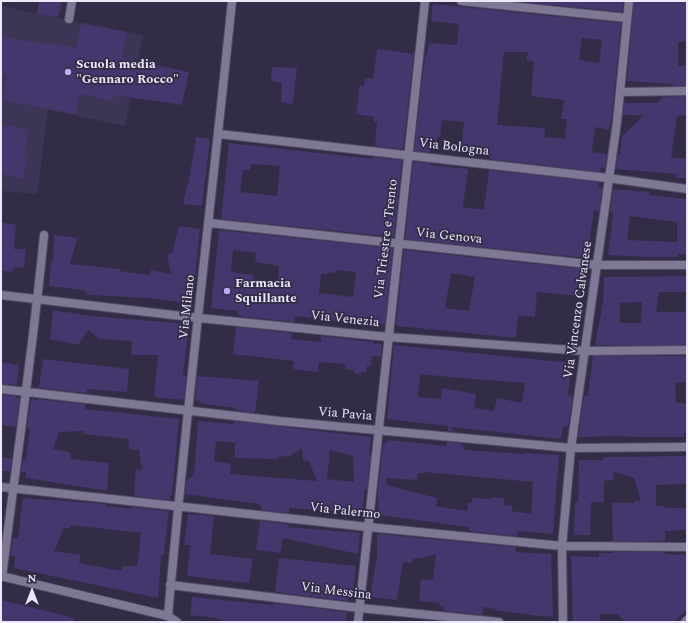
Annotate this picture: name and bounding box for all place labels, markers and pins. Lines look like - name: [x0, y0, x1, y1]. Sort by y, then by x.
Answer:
- place label: Scuola media "Gennaro Rocco": [76, 57, 179, 88]
- marker: Scuola media "Gennaro Rocco": [63, 67, 73, 77]
- place label: Farmacia Squillante: [235, 276, 297, 307]
- marker: Farmacia Squillante: [222, 286, 232, 296]

